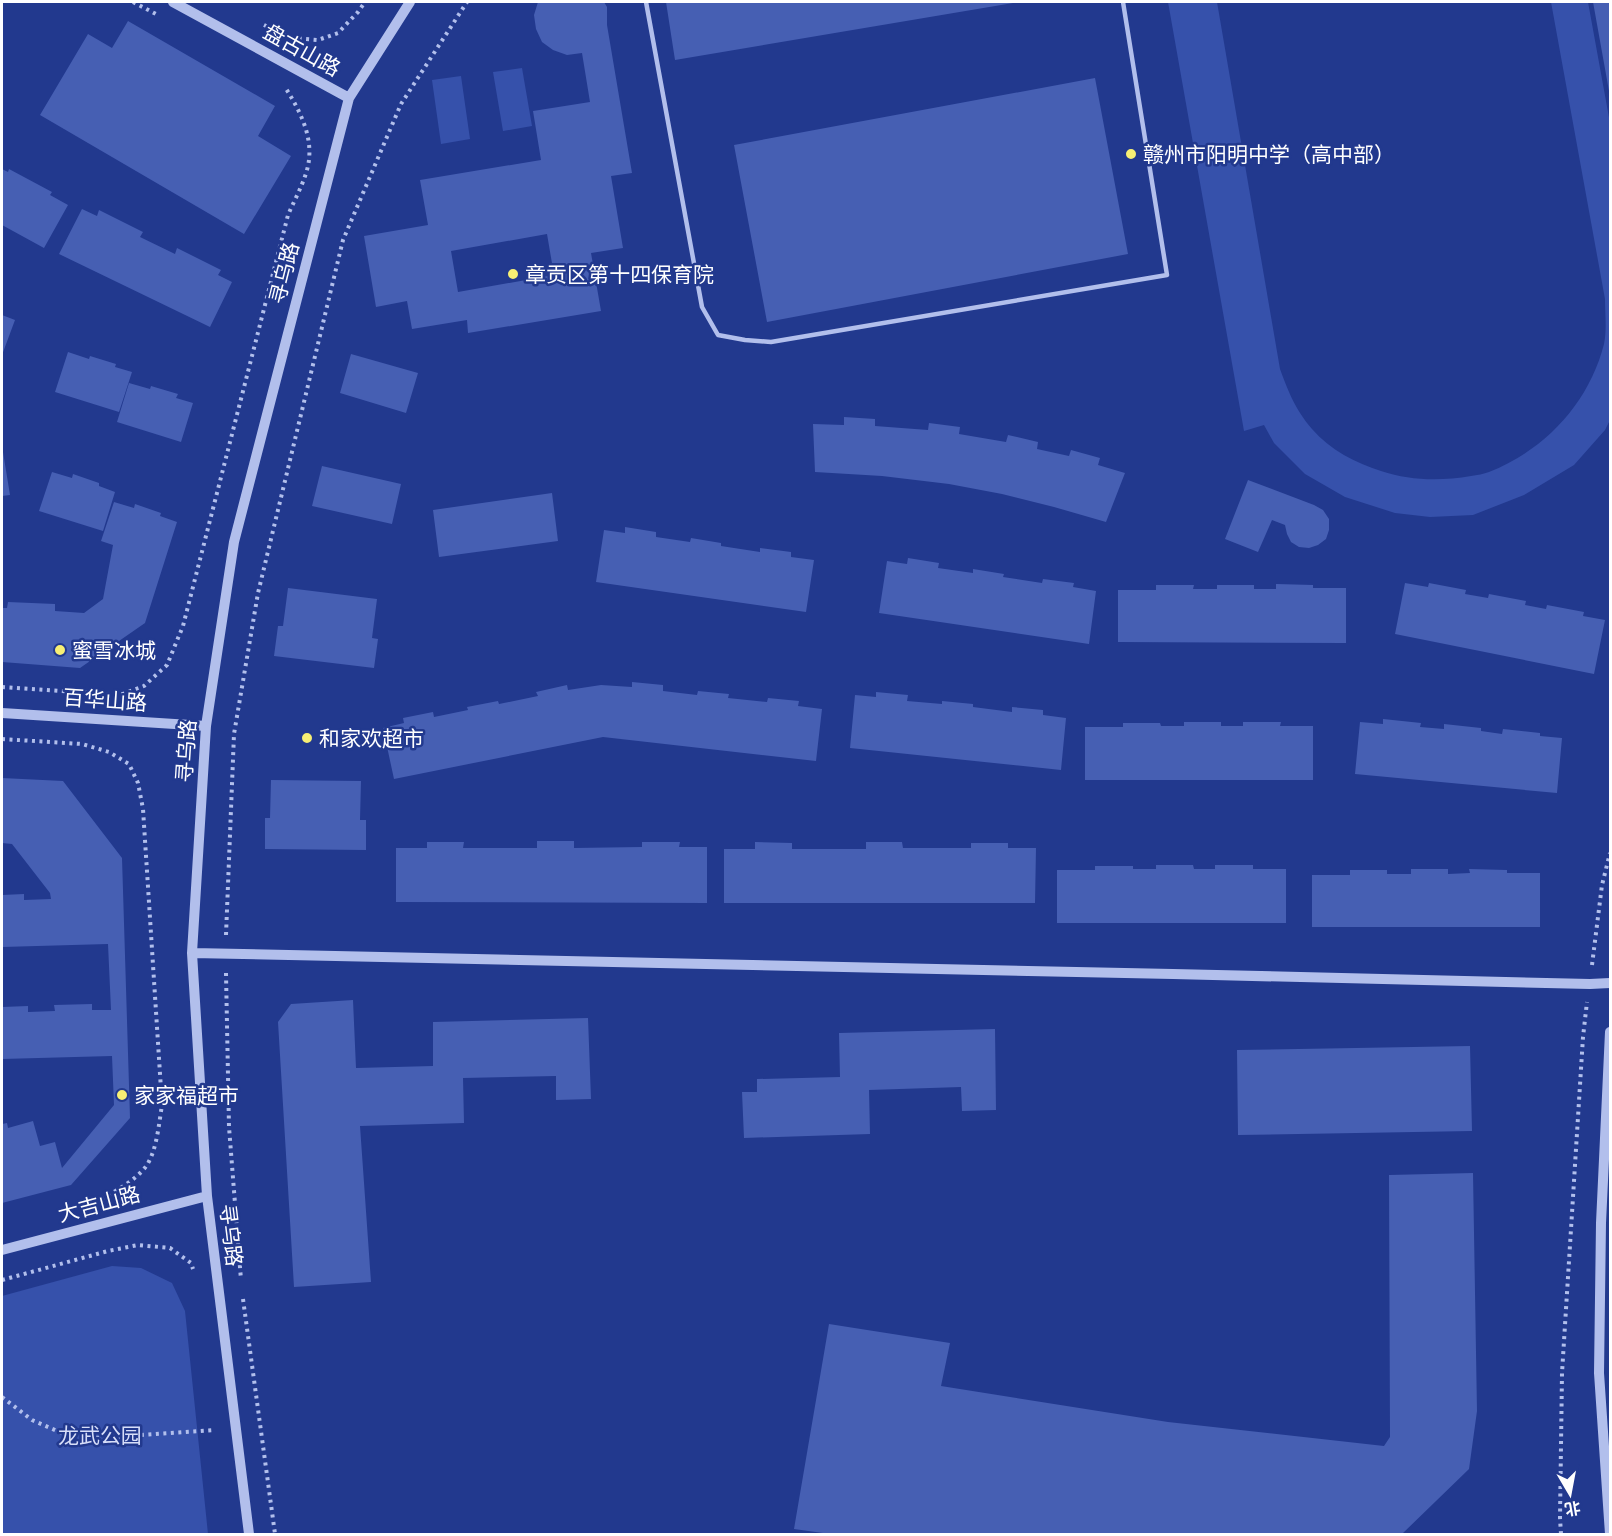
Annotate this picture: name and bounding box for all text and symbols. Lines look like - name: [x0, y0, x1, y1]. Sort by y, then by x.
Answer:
- street label: 盘古山路: [259, 19, 345, 81]
- place label: 赣州市阳明中学（高中部）: [1143, 142, 1395, 167]
- marker: 赣州市阳明中学（高中部）: [1124, 147, 1138, 161]
- street label: 寻乌路: [264, 239, 304, 307]
- place label: 章贡区第十四保育院: [525, 262, 714, 287]
- marker: 章贡区第十四保育院: [506, 267, 520, 281]
- place label: 蜜雪冰城: [72, 638, 156, 663]
- marker: 蜜雪冰城: [53, 643, 67, 657]
- street label: 百华山路: [62, 685, 148, 715]
- street label: 寻乌路: [171, 719, 201, 783]
- place label: 和家欢超市: [319, 726, 424, 751]
- marker: 和家欢超市: [300, 731, 314, 745]
- place label: 家家福超市: [134, 1083, 239, 1108]
- marker: 家家福超市: [115, 1088, 129, 1102]
- street label: 大吉山路: [55, 1181, 143, 1227]
- street label: 寻乌路: [215, 1202, 247, 1268]
- park label: 龙武公园: [58, 1423, 142, 1448]
- north arrow: [1540, 1464, 1600, 1524]
- text: 北: [1563, 1498, 1582, 1519]

